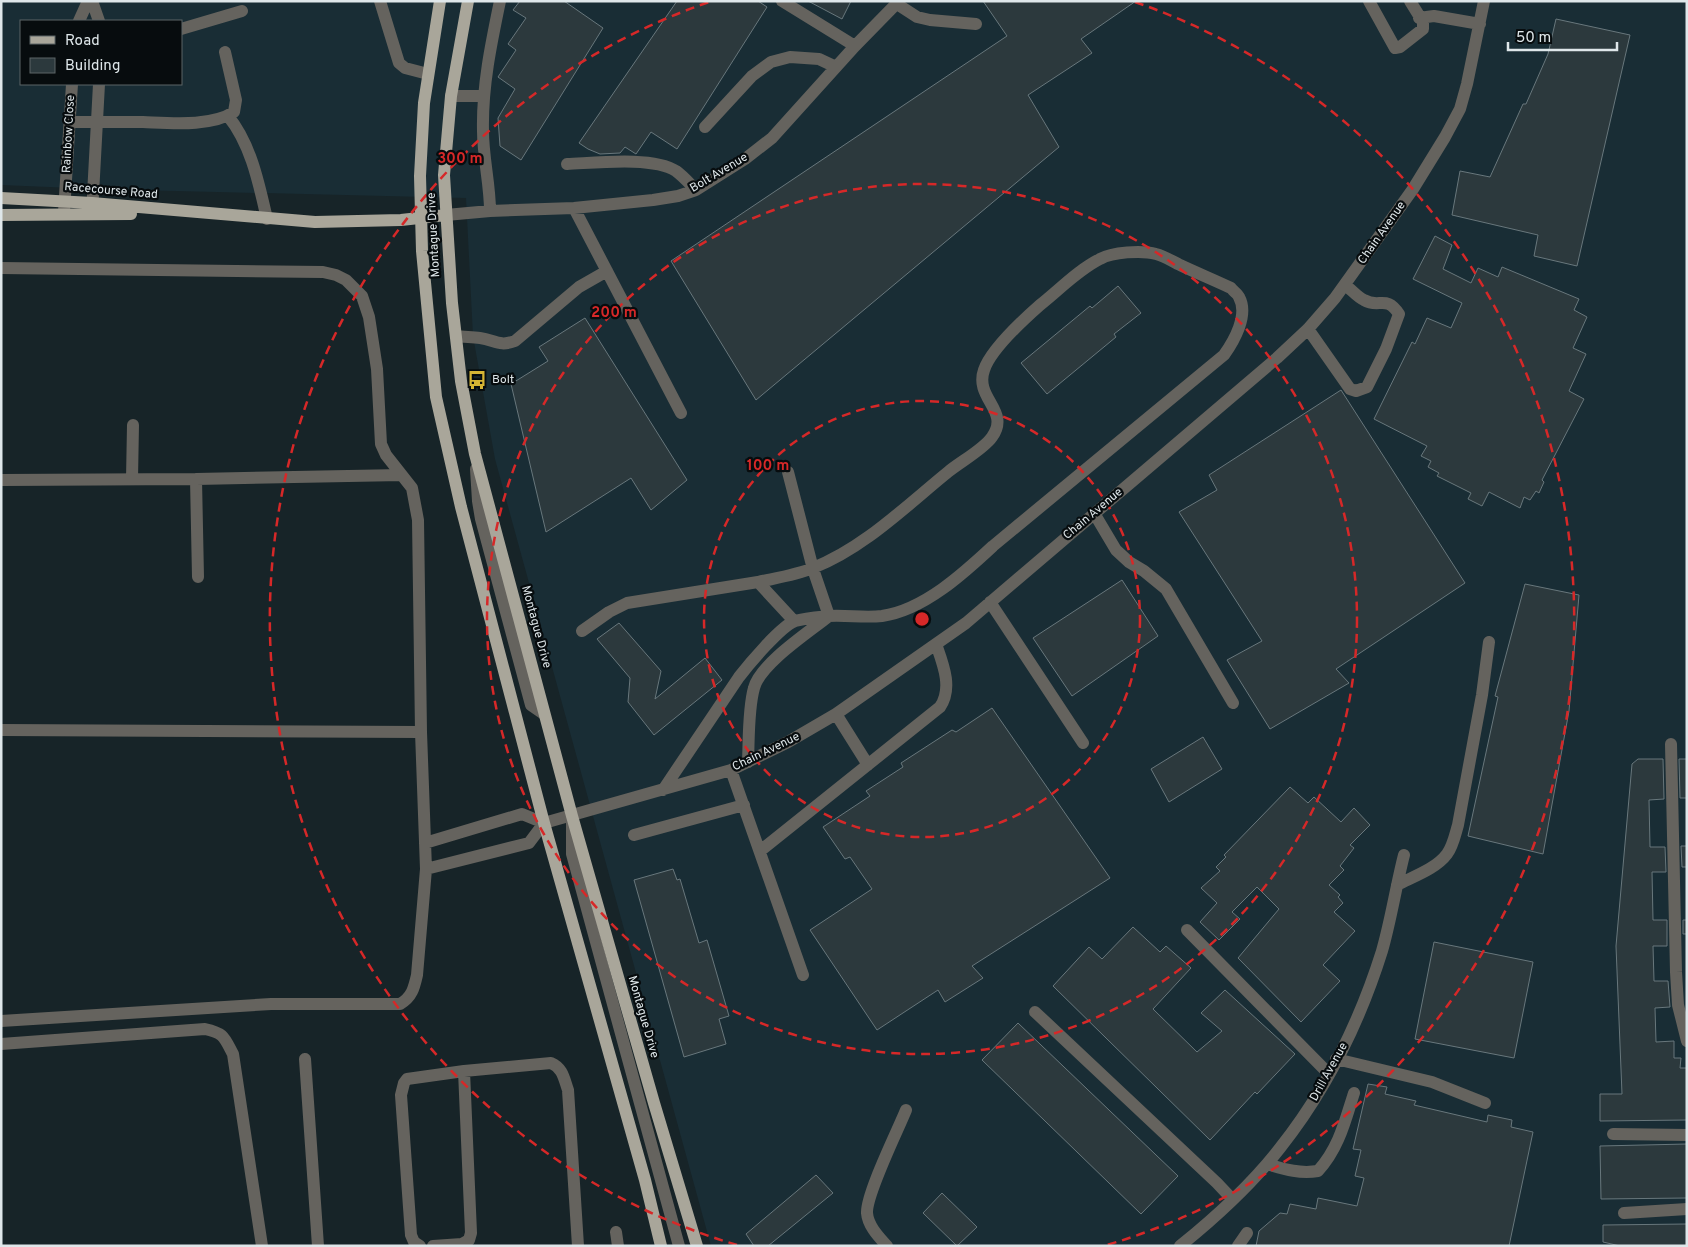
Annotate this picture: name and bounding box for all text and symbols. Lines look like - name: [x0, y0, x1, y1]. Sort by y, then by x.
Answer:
- legend: [20, 20, 182, 85]
- scale bar: [1508, 20, 1617, 52]
- text: 50 m: [1516, 29, 1551, 48]
- text: Road: [65, 32, 100, 51]
- text: Building: [65, 57, 120, 76]
- street label: Rainbow Close: [59, 94, 79, 174]
- street label: Bolt Avenue: [687, 149, 751, 197]
- text: 300 m: [437, 150, 483, 169]
- street label: Racecourse Road: [64, 179, 158, 203]
- street label: Montague Drive: [424, 192, 444, 278]
- street label: Chain Avenue: [1354, 198, 1410, 268]
- text: 200 m: [591, 304, 637, 323]
- bus stop icon: Bolt: [466, 369, 488, 391]
- place label: Bolt: [492, 372, 514, 388]
- text: 100 m: [747, 457, 789, 476]
- street label: Chain Avenue: [1060, 484, 1126, 544]
- street label: Montague Drive: [517, 584, 555, 670]
- centre of rings: [913, 610, 931, 628]
- street label: Chain Avenue: [730, 729, 802, 775]
- street label: Montague Drive: [624, 974, 662, 1060]
- street label: Drill Avenue: [1306, 1040, 1352, 1104]

